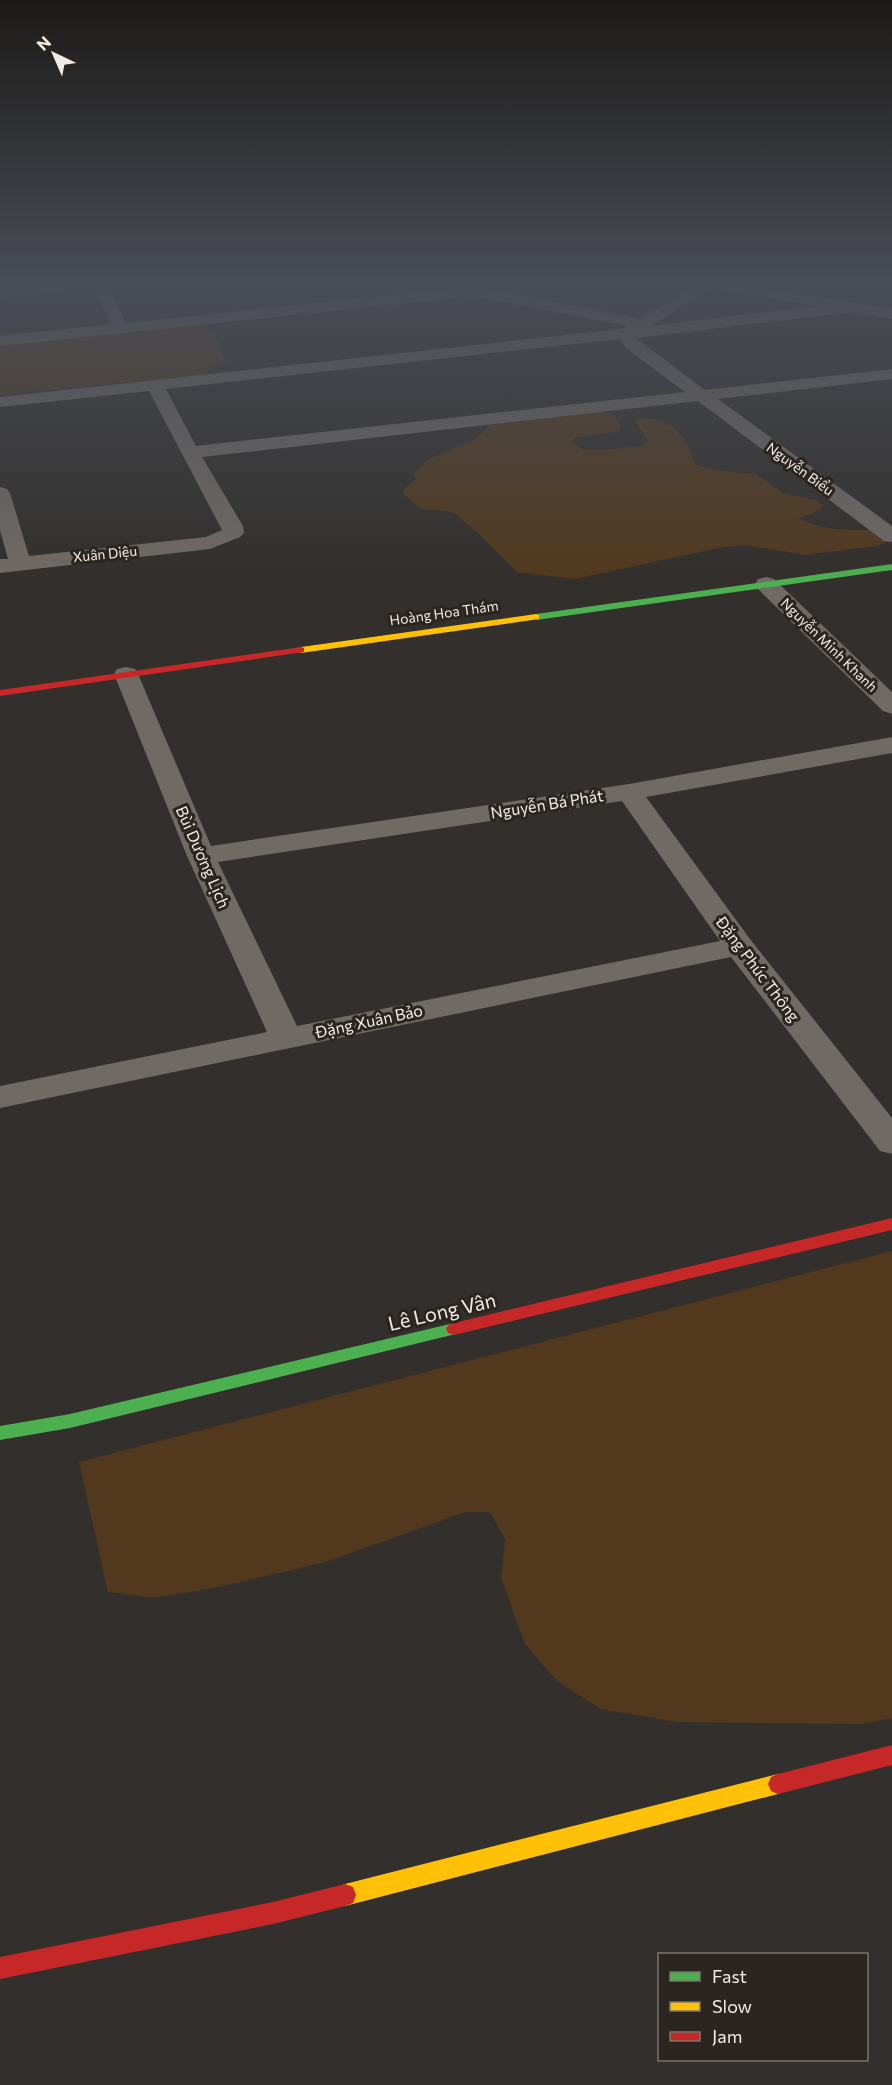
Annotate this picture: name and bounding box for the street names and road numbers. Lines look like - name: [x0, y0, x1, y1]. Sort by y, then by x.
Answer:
- street label: Nguyễn Biểu: [763, 439, 837, 499]
- street label: Xuân Diệu: [72, 542, 138, 565]
- street label: Nguyễn Minh Khanh: [778, 594, 881, 695]
- street label: Hoàng Hoa Thám: [388, 596, 499, 629]
- street label: Nguyễn Bá Phát: [489, 785, 605, 822]
- street label: Bùi Dương Lịch: [172, 803, 234, 911]
- street label: Đặng Phúc Thông: [712, 911, 804, 1025]
- street label: Đặng Xuân Bảo: [312, 1000, 424, 1041]
- street label: Lê Long Vân: [386, 1287, 498, 1335]

